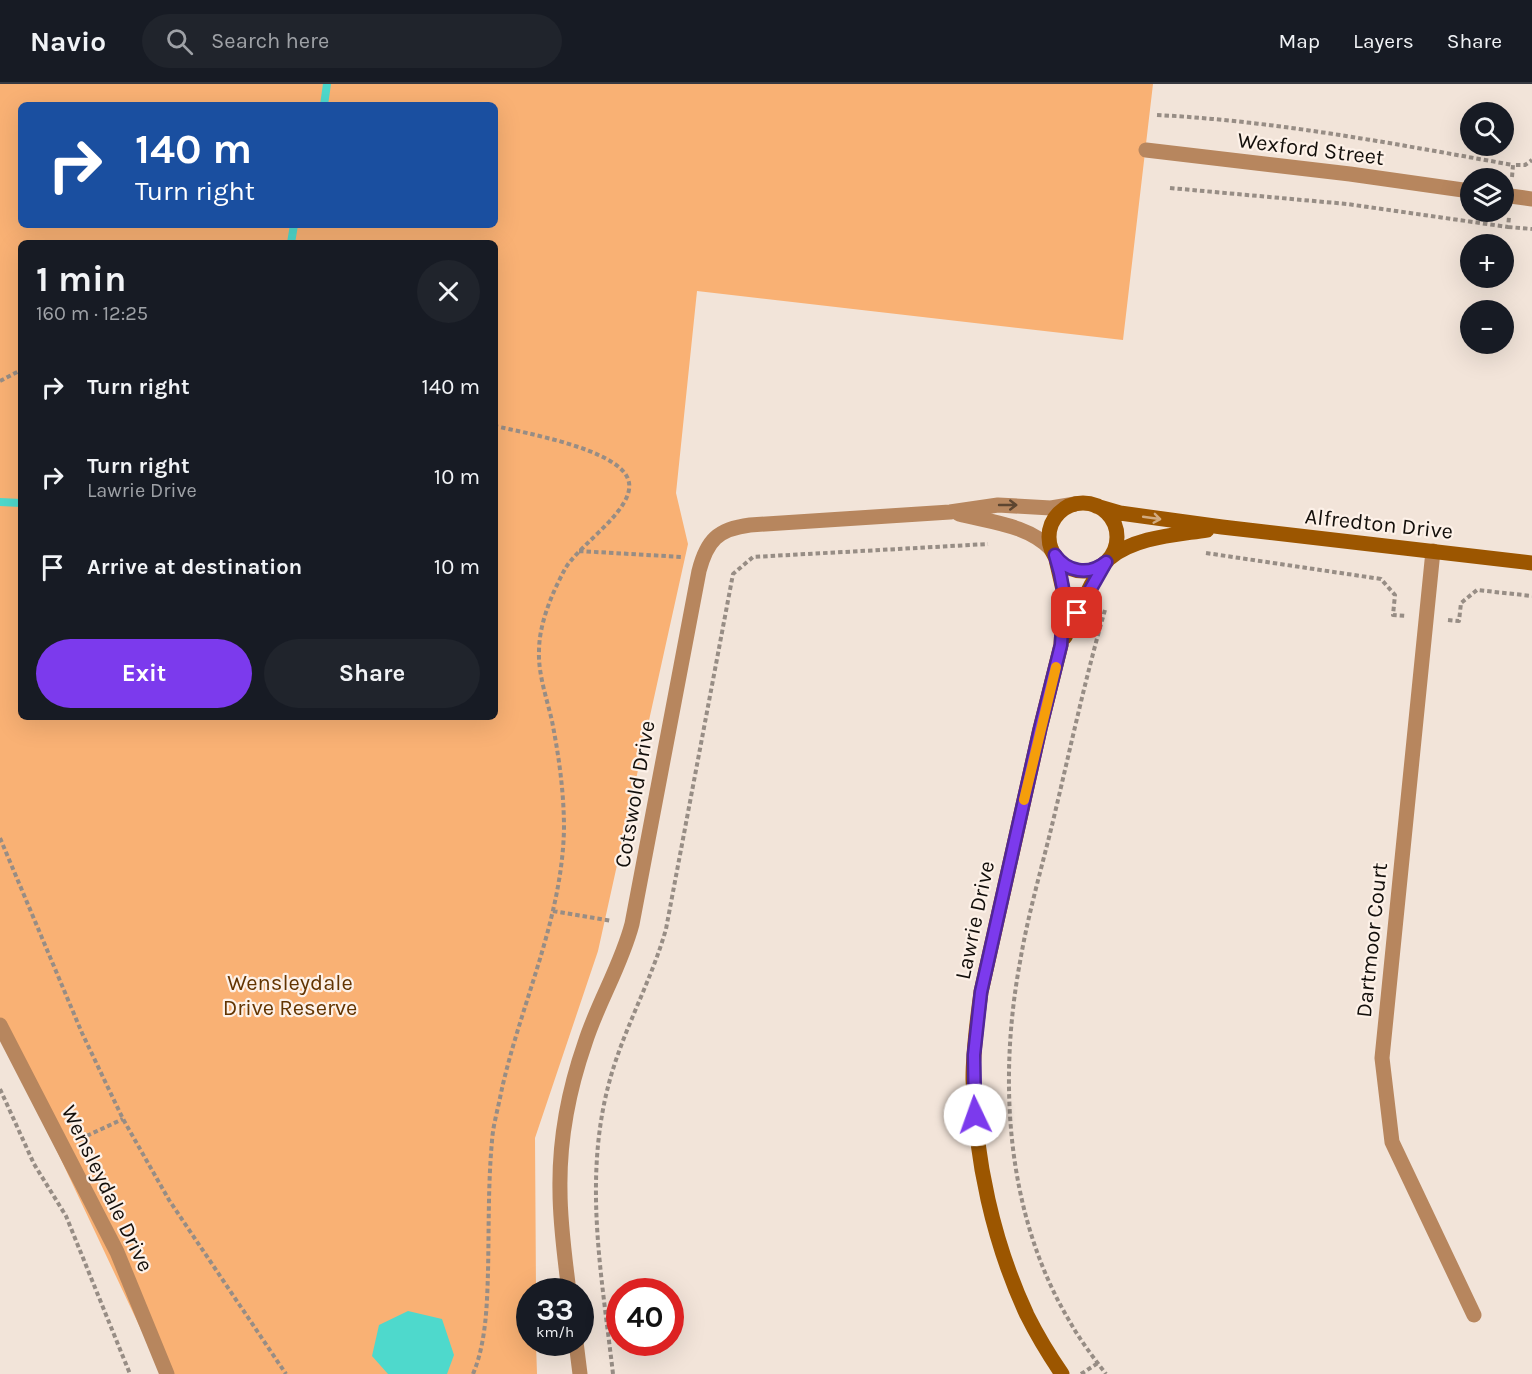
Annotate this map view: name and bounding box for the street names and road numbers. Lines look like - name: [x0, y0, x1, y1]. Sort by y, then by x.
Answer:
- street label: Wexford Street: [1236, 127, 1386, 171]
- street label: Alfredton Drive: [1304, 503, 1454, 545]
- street label: Cotswold Drive: [609, 718, 661, 870]
- street label: Lawrie Drive: [950, 858, 1000, 982]
- street label: Dartmoor Court: [1351, 861, 1393, 1019]
- street label: Wensleydale Drive: [56, 1101, 159, 1276]

